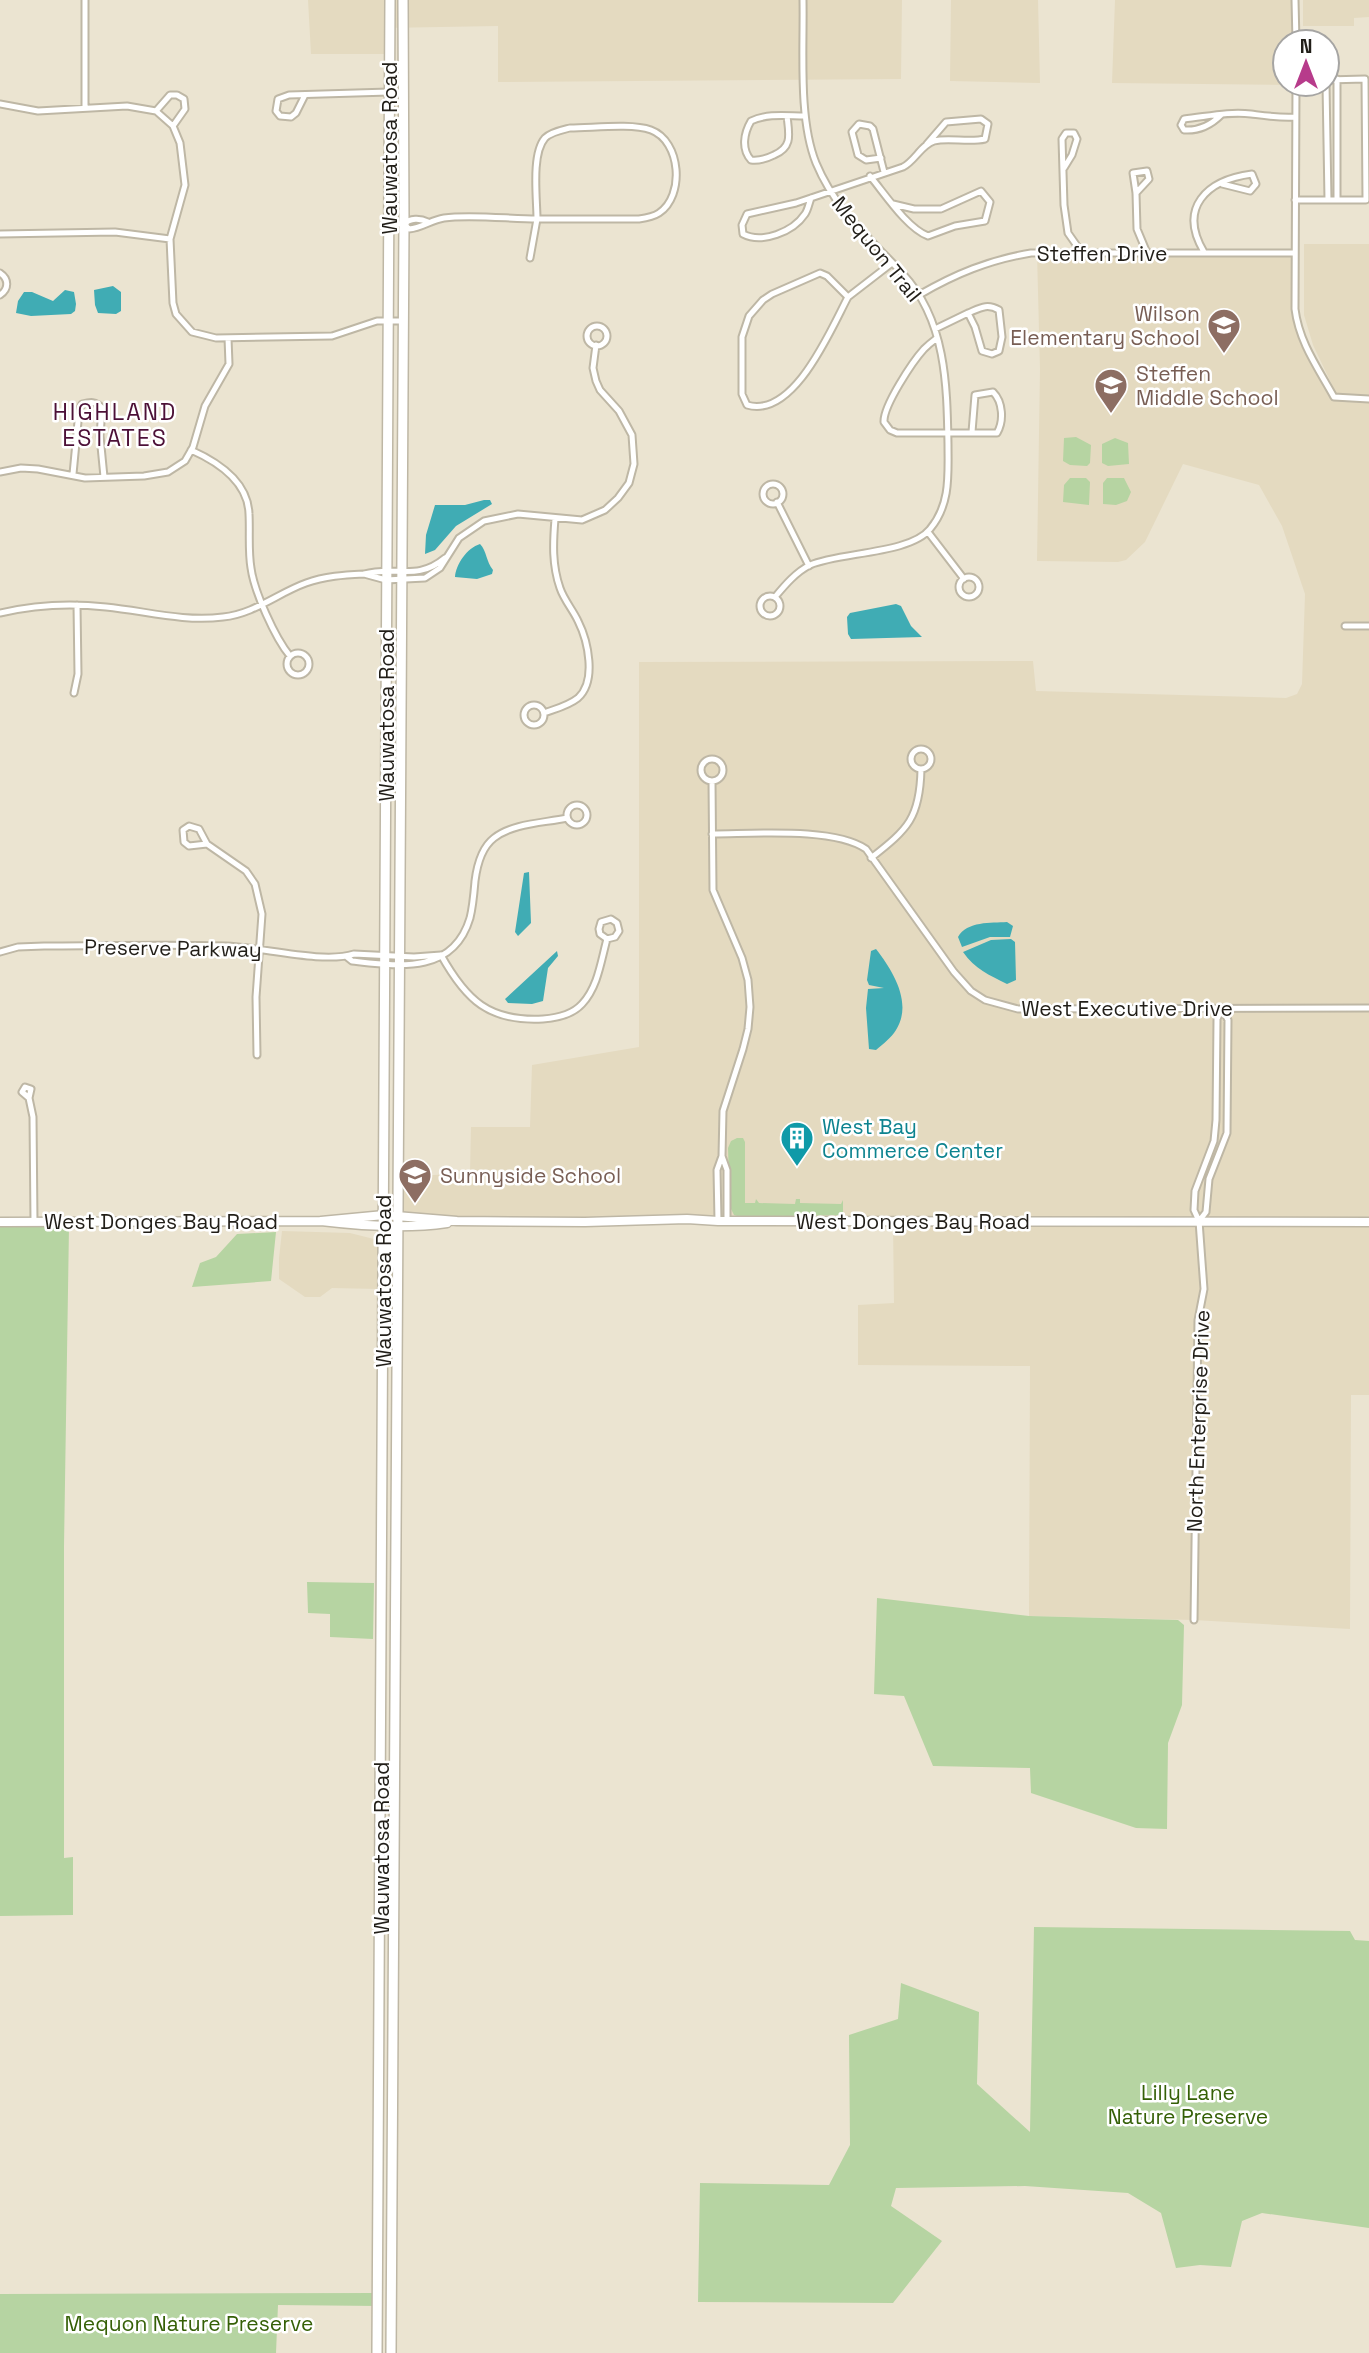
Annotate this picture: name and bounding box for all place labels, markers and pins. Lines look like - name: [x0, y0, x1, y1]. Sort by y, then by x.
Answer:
- place label: Wilson Elementary School: [1010, 300, 1200, 351]
- school or university icon: Wilson Elementary School: [1205, 306, 1243, 355]
- place label: Steffen Middle School: [1136, 360, 1279, 411]
- school or university icon: Steffen Middle School: [1092, 366, 1130, 415]
- place label: West Bay Commerce Center: [822, 1113, 1003, 1164]
- building icon: West Bay Commerce Center: [778, 1119, 816, 1168]
- school or university icon: Sunnyside School: [396, 1156, 434, 1205]
- place label: Sunnyside School: [440, 1162, 621, 1189]

